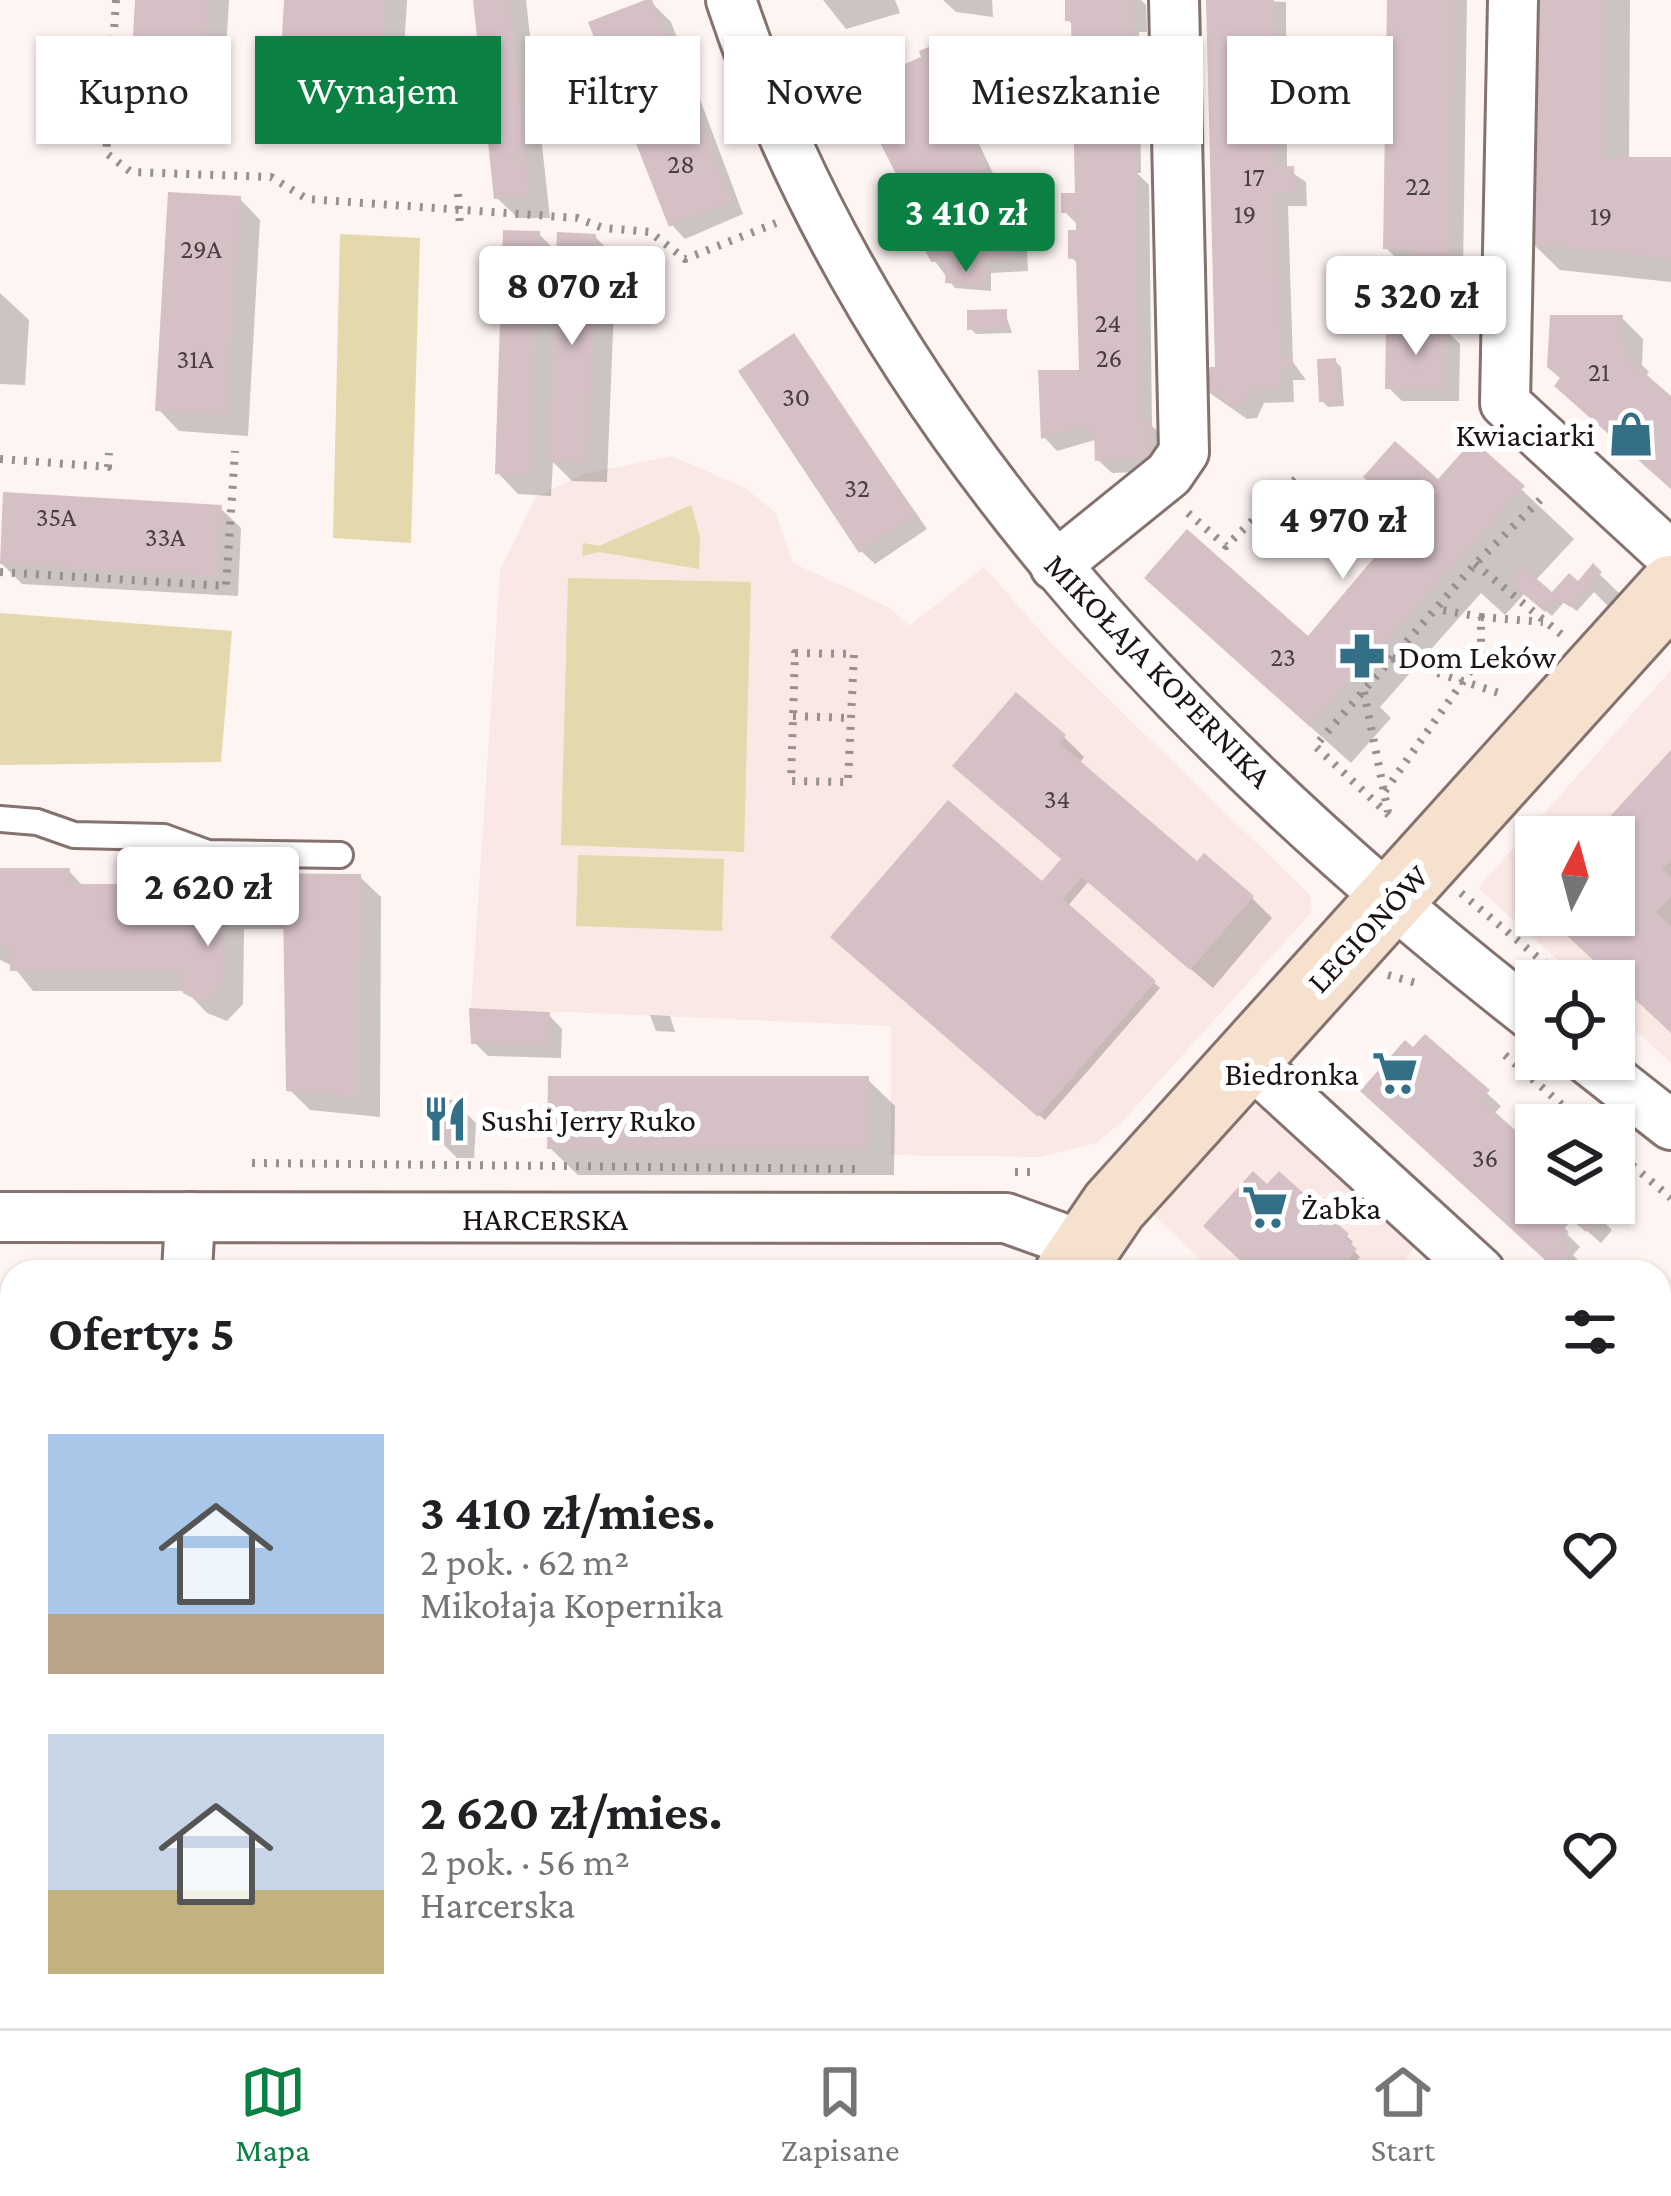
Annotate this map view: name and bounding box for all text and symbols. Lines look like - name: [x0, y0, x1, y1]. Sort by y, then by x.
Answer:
- chip: Kupno: [36, 36, 231, 144]
- chip: Wynajem: [255, 36, 501, 144]
- chip: Filtry: [525, 36, 700, 144]
- chip: Nowe: [724, 36, 905, 144]
- chip: Mieszkanie: [929, 36, 1203, 144]
- chip: Dom: [1227, 36, 1393, 144]
- house number: 28: [667, 149, 695, 179]
- house number: 17: [1243, 162, 1265, 192]
- house number: 22: [1405, 171, 1431, 201]
- pin: 3 410 zł: [842, 173, 1090, 275]
- text: 3 410 zł: [905, 190, 1027, 233]
- house number: 19: [1234, 199, 1256, 229]
- house number: 19: [1590, 201, 1612, 231]
- house number: 29A: [180, 234, 222, 264]
- pin: 8 070 zł: [448, 246, 696, 348]
- pin: 5 320 zł: [1292, 256, 1540, 358]
- text: 8 070 zł: [506, 263, 638, 306]
- text: 5 320 zł: [1353, 273, 1479, 316]
- house number: 24: [1095, 308, 1121, 338]
- house number: 26: [1096, 343, 1122, 373]
- house number: 31A: [176, 344, 214, 374]
- house number: 21: [1588, 357, 1610, 387]
- house number: 30: [782, 382, 810, 412]
- shop icon: Kwiaciarki: [1606, 409, 1656, 459]
- place label: Kwiaciarki: [1456, 416, 1595, 453]
- house number: 32: [844, 473, 870, 503]
- pin: 4 970 zł: [1219, 480, 1467, 582]
- text: 4 970 zł: [1279, 497, 1407, 540]
- house number: 35A: [36, 502, 77, 532]
- house number: 33A: [145, 522, 186, 552]
- street label: MIKOŁAJA KOPERNIKA: [1038, 546, 1280, 795]
- pharmacy icon: Dom Leków: [1337, 631, 1387, 681]
- place label: Dom Leków: [1398, 638, 1557, 675]
- house number: 23: [1270, 642, 1296, 672]
- house number: 34: [1044, 784, 1070, 814]
- north arrow: [1515, 816, 1635, 936]
- map controls: [1515, 816, 1635, 1224]
- pin: 2 620 zł: [84, 847, 332, 949]
- street label: LEGIONÓW: [1299, 856, 1436, 1000]
- text: 2 620 zł: [144, 864, 272, 907]
- button: locate: [1515, 960, 1635, 1080]
- supermarket icon: Biedronka: [1370, 1048, 1420, 1098]
- place label: Biedronka: [1224, 1055, 1359, 1092]
- restaurant icon: Sushi Jerry Ruko: [420, 1094, 470, 1144]
- place label: Sushi Jerry Ruko: [481, 1101, 696, 1138]
- button: layers: [1515, 1104, 1635, 1224]
- house number: 36: [1472, 1143, 1498, 1173]
- supermarket icon: Żabka: [1240, 1182, 1290, 1232]
- place label: Żabka: [1301, 1189, 1381, 1226]
- street label: HARCERSKA: [462, 1200, 628, 1237]
- icon: filters: [1557, 1299, 1623, 1365]
- text: Oferty: 5: [48, 1304, 235, 1361]
- icon: home: [144, 1482, 288, 1626]
- text: 3 410 zł/mies.: [420, 1483, 716, 1540]
- icon: heart: [1557, 1521, 1623, 1587]
- text: 2 pok. · 62 m²: [420, 1540, 629, 1583]
- text: Mikołaja Kopernika: [420, 1583, 724, 1626]
- icon: home: [144, 1782, 288, 1926]
- text: 2 620 zł/mies.: [420, 1783, 723, 1840]
- icon: heart: [1557, 1821, 1623, 1887]
- text: 2 pok. · 56 m²: [420, 1840, 630, 1883]
- text: Harcerska: [420, 1883, 575, 1926]
- tab: Mapa: [235, 2059, 310, 2168]
- tab: Zapisane: [781, 2059, 900, 2168]
- tab: Start: [1370, 2059, 1436, 2168]

